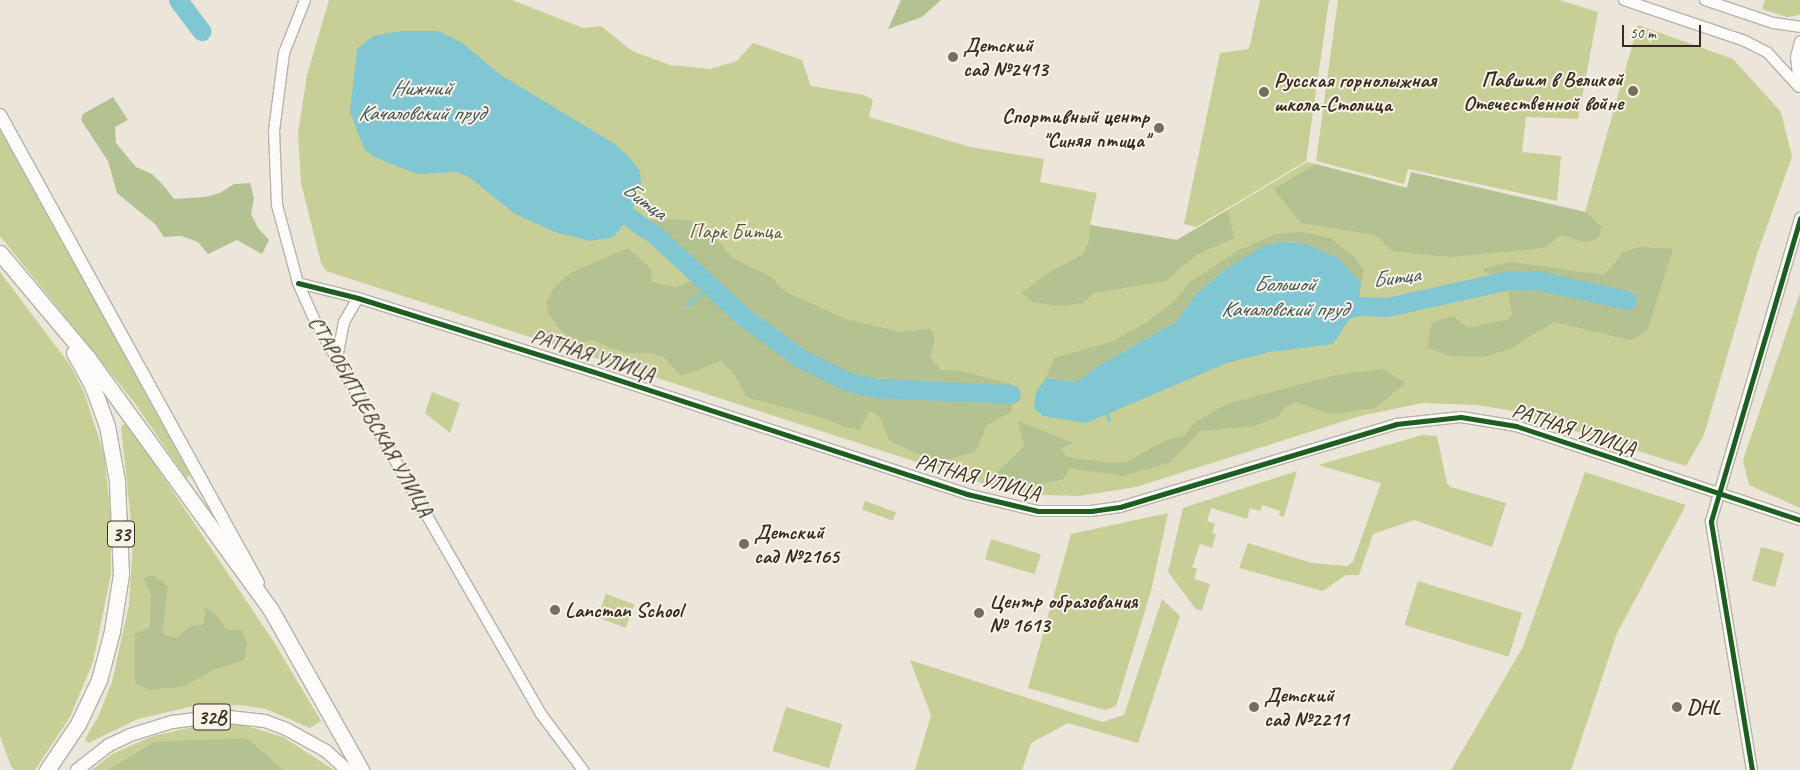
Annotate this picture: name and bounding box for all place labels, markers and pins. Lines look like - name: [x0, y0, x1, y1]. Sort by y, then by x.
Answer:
- place label: Детский сад №2413: [963, 32, 1048, 82]
- marker: Детский сад №2413: [947, 51, 959, 63]
- place label: Павшим в Великой Отечественной войне: [1463, 66, 1623, 116]
- place label: Русская горнолыжная школа-Столица: [1274, 67, 1436, 117]
- marker: Павшим в Великой Отечественной войне: [1627, 85, 1639, 97]
- marker: Русская горнолыжная школа-Столица: [1258, 86, 1270, 98]
- place label: Спортивный центр "Синяя птица": [1002, 103, 1149, 153]
- marker: Спортивный центр "Синяя птица": [1153, 122, 1165, 134]
- place label: Детский сад №2165: [754, 519, 839, 569]
- marker: Детский сад №2165: [738, 538, 750, 550]
- place label: Центр образования № 1613: [989, 588, 1140, 638]
- place label: Lancman School: [565, 597, 682, 623]
- marker: Lancman School: [549, 604, 561, 616]
- marker: Центр образования № 1613: [973, 607, 985, 619]
- place label: Детский сад №2211: [1264, 682, 1349, 732]
- place label: DHL: [1687, 694, 1720, 720]
- marker: Детский сад №2211: [1248, 701, 1260, 713]
- marker: DHL: [1671, 701, 1683, 713]

